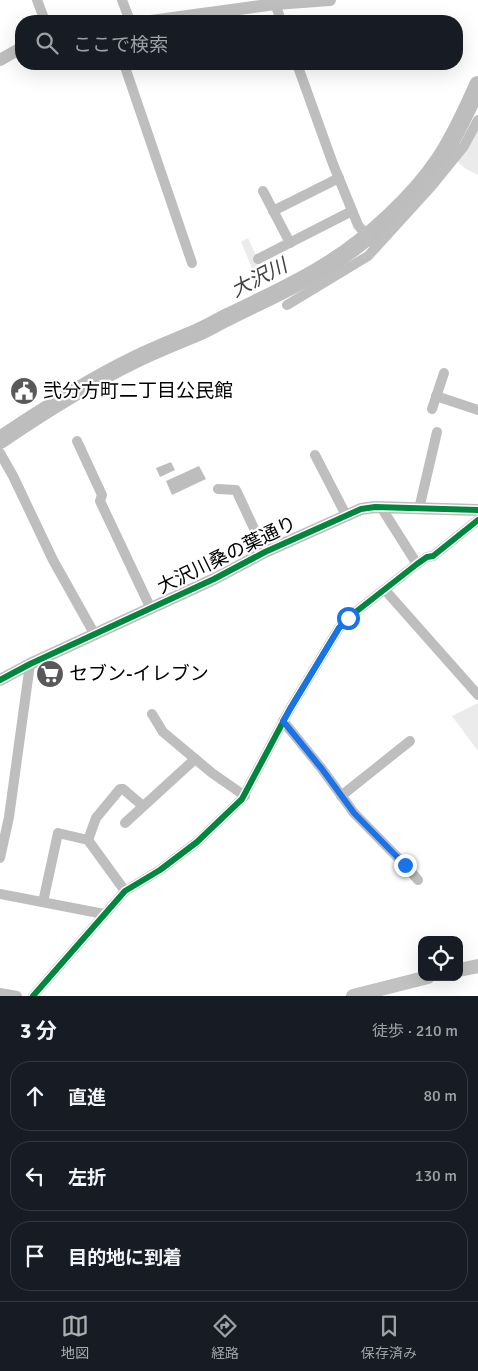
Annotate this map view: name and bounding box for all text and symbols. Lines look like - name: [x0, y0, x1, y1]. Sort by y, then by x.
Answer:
- search box: [15, 15, 463, 70]
- icon: search: [33, 29, 61, 57]
- text: ここで検索: [73, 33, 168, 57]
- water label: 大沢川: [227, 252, 293, 303]
- public building icon: 弐分方町二丁目公民館: [9, 376, 39, 406]
- place label: 弐分方町二丁目公民館: [43, 379, 233, 403]
- street label: 大沢川桑の葉通り: [153, 511, 301, 599]
- route start: [337, 607, 360, 630]
- supermarket icon: セブン-イレブン: [35, 659, 65, 689]
- place label: セブン-イレブン: [69, 662, 209, 686]
- route end: [394, 854, 417, 877]
- map controls: [418, 936, 463, 981]
- button: locate: [418, 936, 463, 981]
- text: 3 分: [20, 1018, 57, 1044]
- text: 徒歩 · 210 m: [372, 1021, 458, 1041]
- icon: ahead: [21, 1082, 49, 1110]
- text: 直進: [68, 1086, 106, 1110]
- text: 80 m: [423, 1086, 457, 1106]
- icon: left: [21, 1162, 49, 1190]
- text: 左折: [68, 1166, 106, 1190]
- text: 130 m: [415, 1166, 457, 1186]
- icon: arrive: [21, 1242, 49, 1270]
- text: 目的地に到着: [68, 1246, 182, 1270]
- tab: 地図: [61, 1312, 89, 1362]
- tab: 経路: [211, 1312, 239, 1362]
- tab: 保存済み: [361, 1312, 417, 1362]

